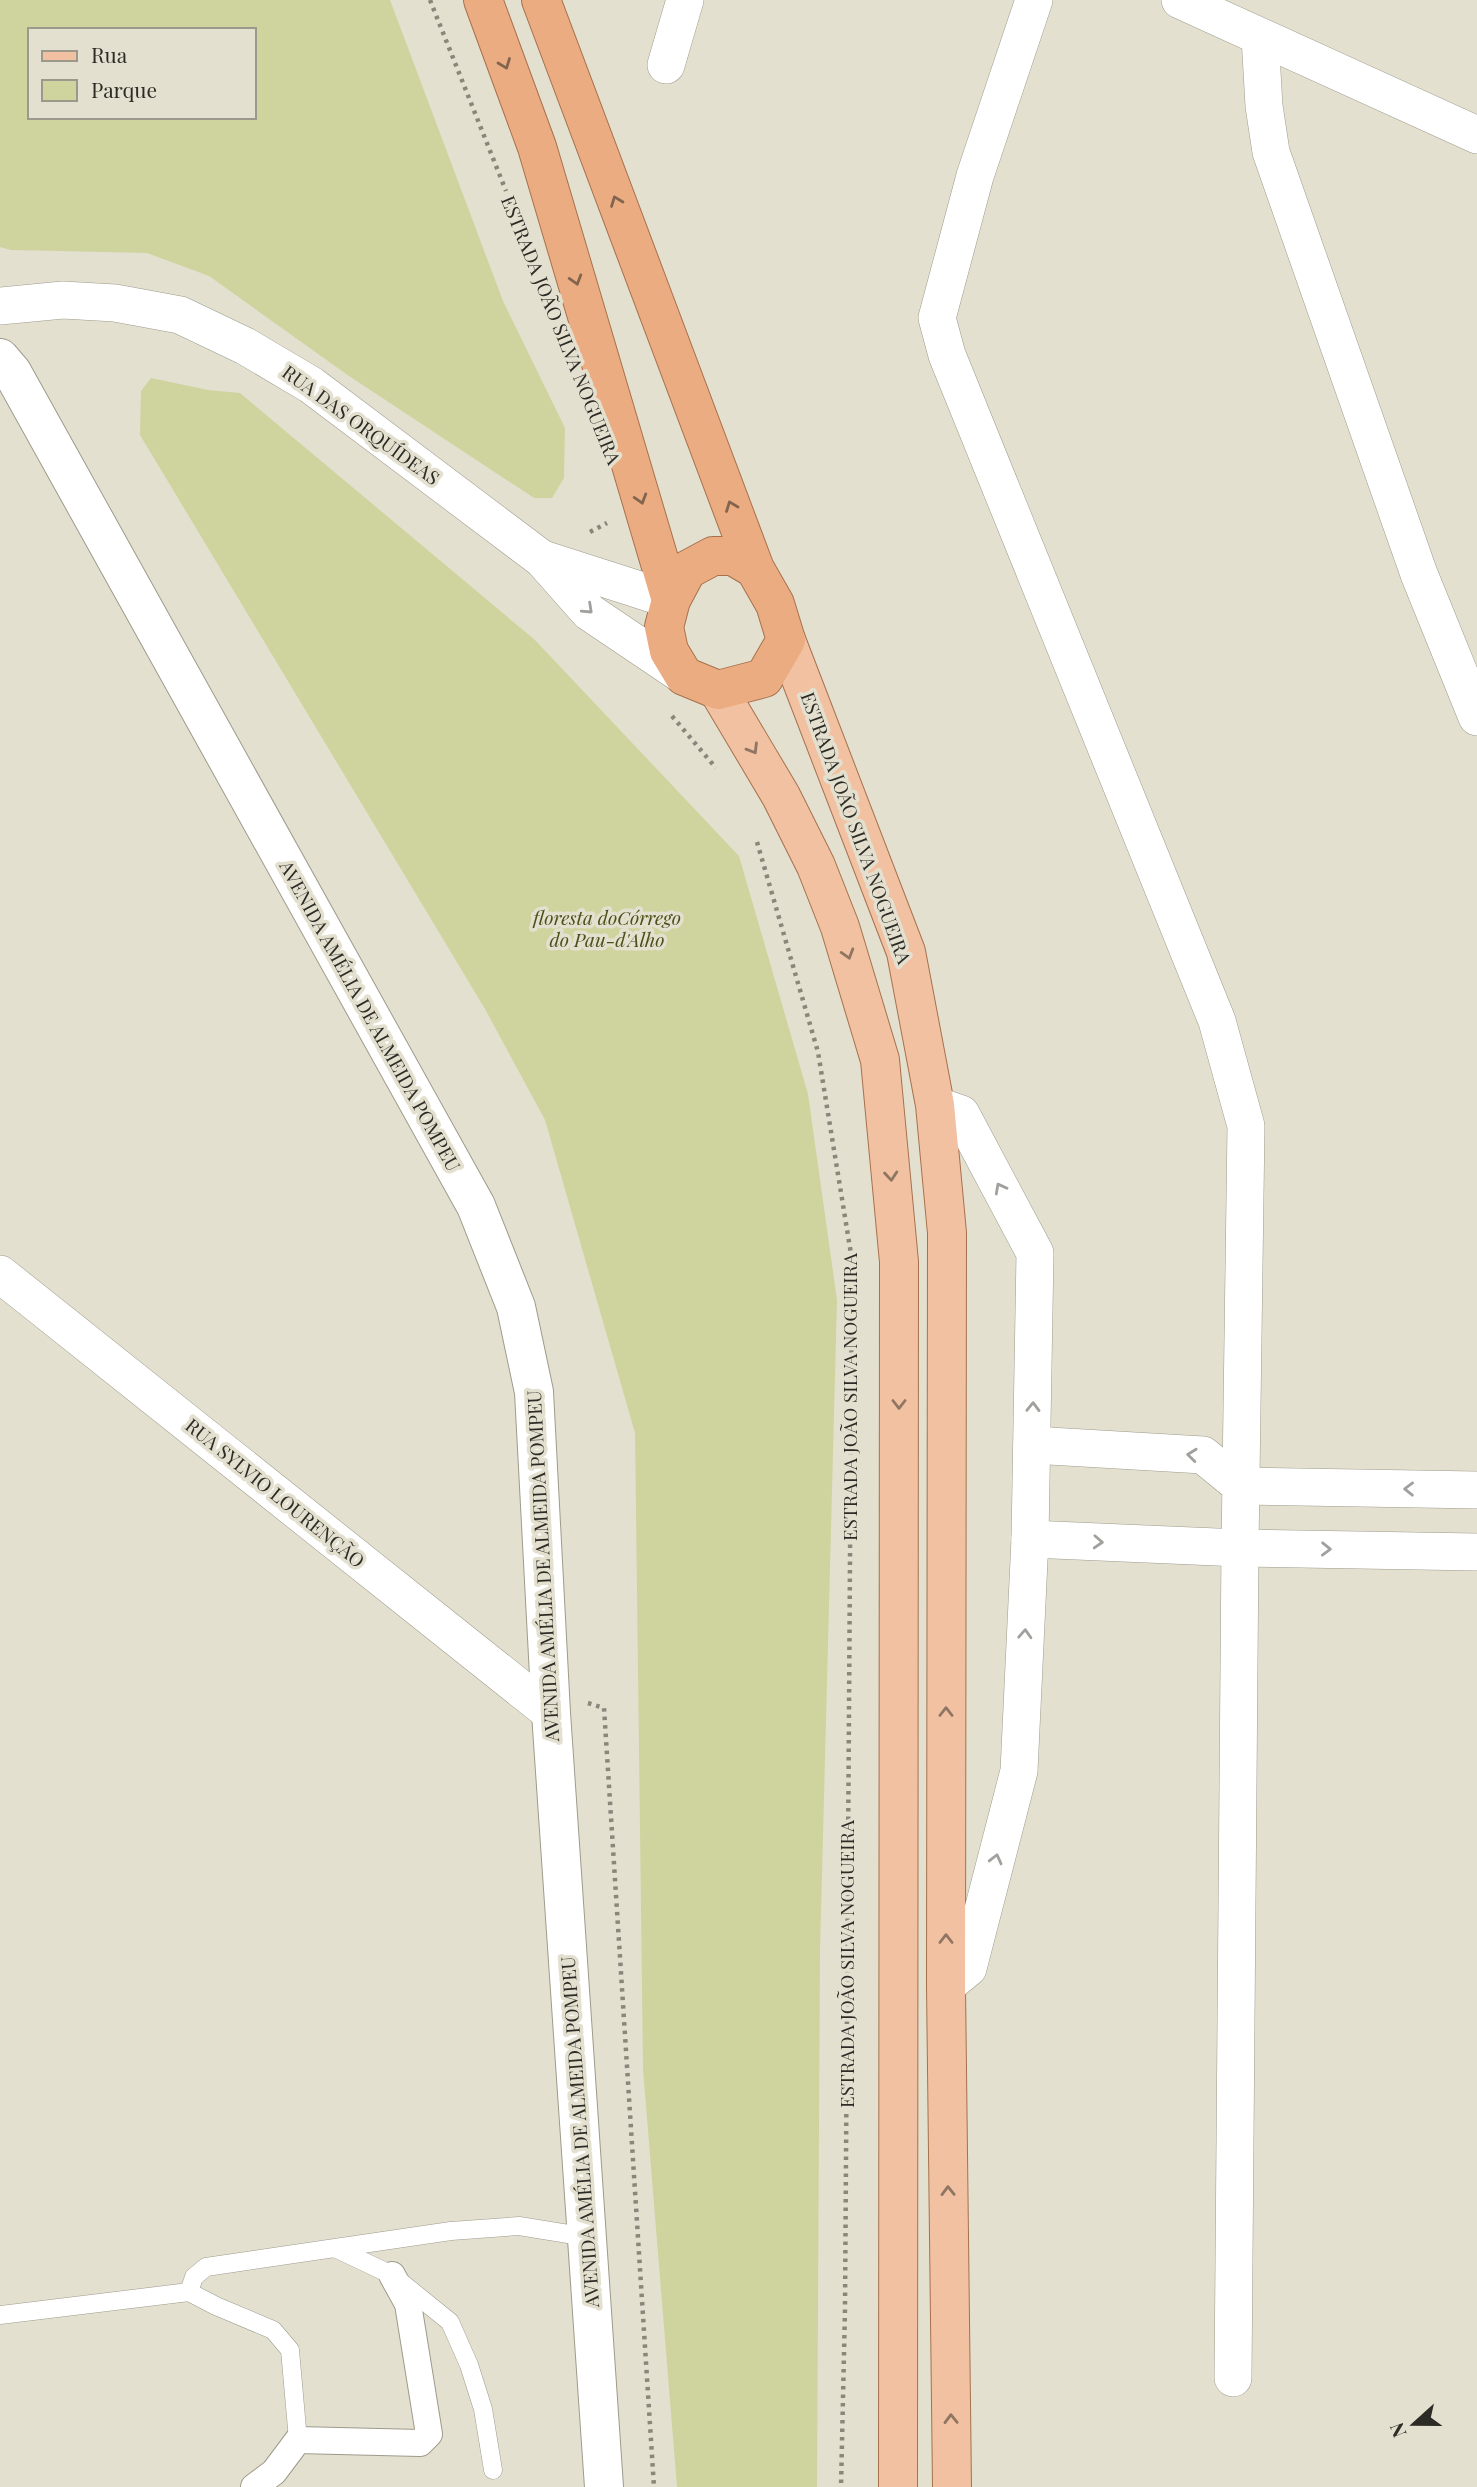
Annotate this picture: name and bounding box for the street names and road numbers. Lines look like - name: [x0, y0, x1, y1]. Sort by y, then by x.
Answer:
- street label: ESTRADA JOÃO SILVA NOGUEIRA: [496, 191, 628, 469]
- street label: RUA DAS ORQUÍDEAS: [278, 358, 446, 490]
- street label: ESTRADA JOÃO SILVA NOGUEIRA: [796, 688, 919, 968]
- street label: AVENIDA AMÉLIA DE ALMEIDA POMPEU: [274, 855, 468, 1176]
- street label: ESTRADA JOÃO SILVA NOGUEIRA: [836, 1252, 862, 1541]
- street label: AVENIDA AMÉLIA DE ALMEIDA POMPEU: [520, 1390, 564, 1743]
- street label: RUA SYLVIO LOURENÇÃO: [181, 1412, 371, 1573]
- street label: ESTRADA JOÃO SILVA NOGUEIRA: [833, 1819, 859, 2108]
- street label: AVENIDA AMÉLIA DE ALMEIDA POMPEU: [554, 1956, 604, 2309]

